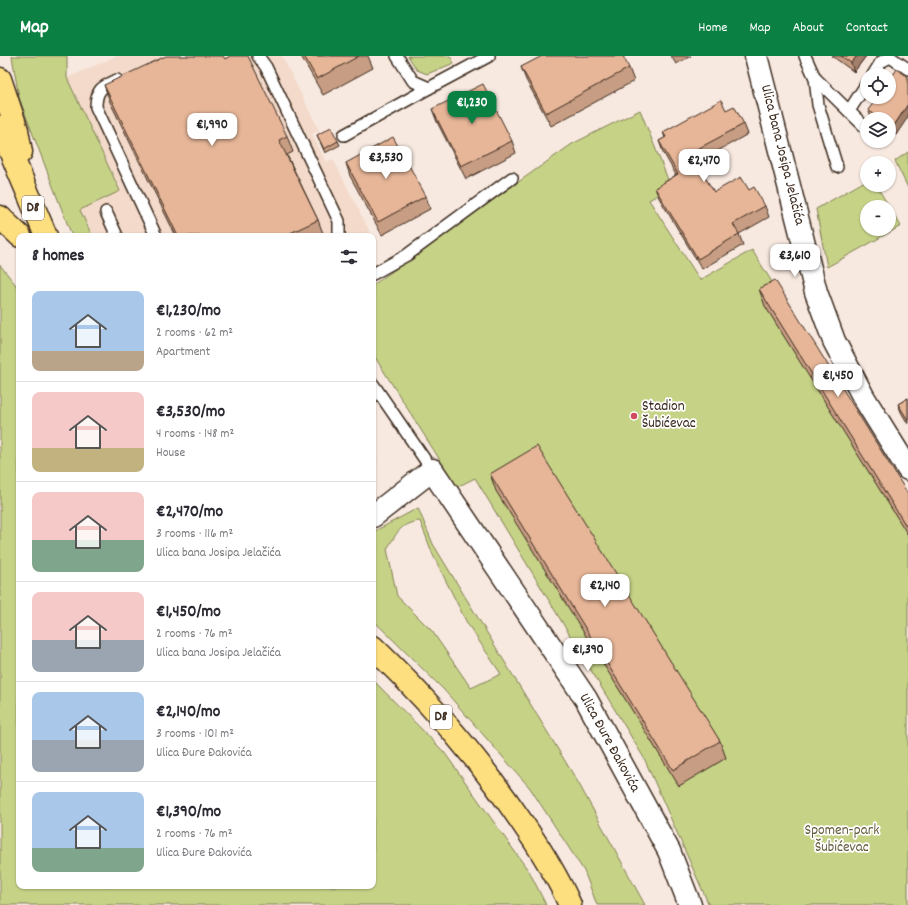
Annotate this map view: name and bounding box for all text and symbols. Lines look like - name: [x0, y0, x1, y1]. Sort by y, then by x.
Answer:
- text: Map: [20, 15, 49, 42]
- text: Home: [698, 18, 727, 38]
- text: Map: [749, 18, 771, 38]
- text: About: [793, 18, 824, 38]
- text: Contact: [846, 18, 888, 38]
- map controls: [860, 68, 896, 236]
- button: locate: [860, 68, 896, 104]
- street label: Ulica bana Josipa Jelačića: [754, 82, 810, 228]
- pin: €1,230: [439, 91, 505, 125]
- text: €1,230: [456, 94, 488, 113]
- button: layers: [860, 112, 896, 148]
- pin: €1,990: [179, 113, 245, 147]
- text: €1,990: [196, 116, 228, 135]
- pin: €3,530: [353, 146, 419, 180]
- text: €3,530: [369, 149, 403, 168]
- pin: €2,470: [671, 149, 737, 183]
- text: €2,470: [688, 152, 720, 171]
- button: +: [860, 156, 896, 192]
- road number: D8: [22, 196, 44, 220]
- button: −: [860, 200, 896, 236]
- pin: €3,610: [762, 244, 828, 278]
- text: 8 homes: [32, 245, 84, 269]
- icon: filters: [338, 246, 360, 268]
- text: €3,610: [779, 247, 811, 266]
- text: €1,230/mo: [156, 300, 221, 324]
- icon: home: [64, 307, 112, 355]
- text: 2 rooms · 62 m²: [156, 324, 233, 343]
- text: Apartment: [156, 343, 210, 362]
- pin: €1,450: [805, 364, 871, 398]
- text: €1,450: [822, 367, 854, 386]
- place label: Stadion Šubićevac: [642, 396, 696, 435]
- text: €3,530/mo: [156, 401, 225, 425]
- icon: home: [64, 408, 112, 456]
- marker: Stadion Šubićevac: [629, 411, 639, 421]
- text: 4 rooms · 148 m²: [156, 425, 234, 444]
- text: House: [156, 444, 185, 463]
- text: €2,470/mo: [156, 501, 223, 525]
- icon: home: [64, 508, 112, 556]
- text: 3 rooms · 116 m²: [156, 525, 233, 544]
- text: Ulica bana Josipa Jelačića: [156, 544, 281, 563]
- pin: €2,140: [572, 574, 638, 608]
- text: €2,140: [590, 577, 620, 596]
- text: €1,450/mo: [156, 601, 221, 625]
- icon: home: [64, 608, 112, 656]
- text: 2 rooms · 76 m²: [156, 625, 232, 644]
- pin: €1,390: [555, 638, 621, 672]
- text: €1,390: [572, 641, 604, 660]
- text: Ulica bana Josipa Jelačića: [156, 644, 281, 663]
- street label: Ulica Đure Đakovića: [573, 689, 646, 797]
- text: €2,140/mo: [156, 701, 220, 725]
- road number: D8: [430, 705, 452, 729]
- icon: home: [64, 708, 112, 756]
- text: 3 rooms · 101 m²: [156, 725, 234, 744]
- text: Ulica Đure Đakovića: [156, 744, 252, 763]
- text: €1,390/mo: [156, 801, 221, 825]
- icon: home: [64, 808, 112, 856]
- park label: Spomen-park Šubićevac: [805, 820, 879, 859]
- text: 2 rooms · 76 m²: [156, 825, 232, 844]
- text: Ulica Đure Đakovića: [156, 844, 252, 863]

